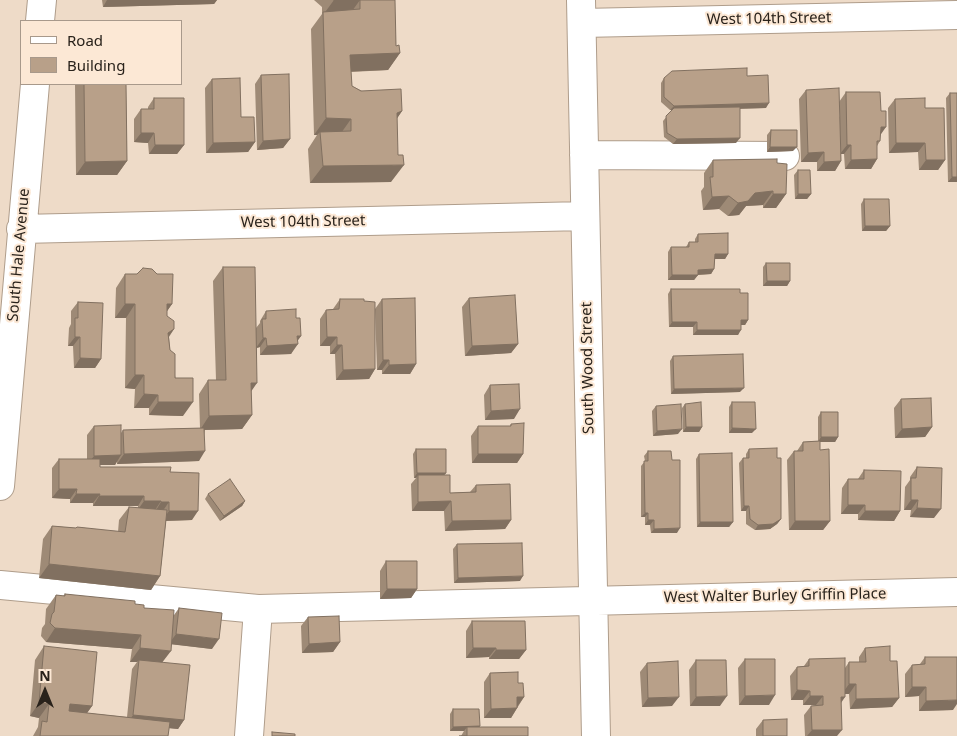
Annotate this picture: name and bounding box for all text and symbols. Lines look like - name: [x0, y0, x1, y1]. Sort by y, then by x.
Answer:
- street label: West 104th Street: [706, 9, 832, 29]
- legend: [20, 20, 182, 85]
- text: Road: [67, 30, 103, 50]
- text: Building: [67, 55, 125, 75]
- street label: South Hale Avenue: [4, 188, 34, 322]
- street label: West 104th Street: [240, 212, 366, 232]
- street label: South Wood Street: [578, 302, 598, 434]
- street label: West Walter Burley Griffin Place: [664, 585, 886, 607]
- north arrow: [20, 666, 70, 716]
- text: N: [39, 666, 51, 685]

